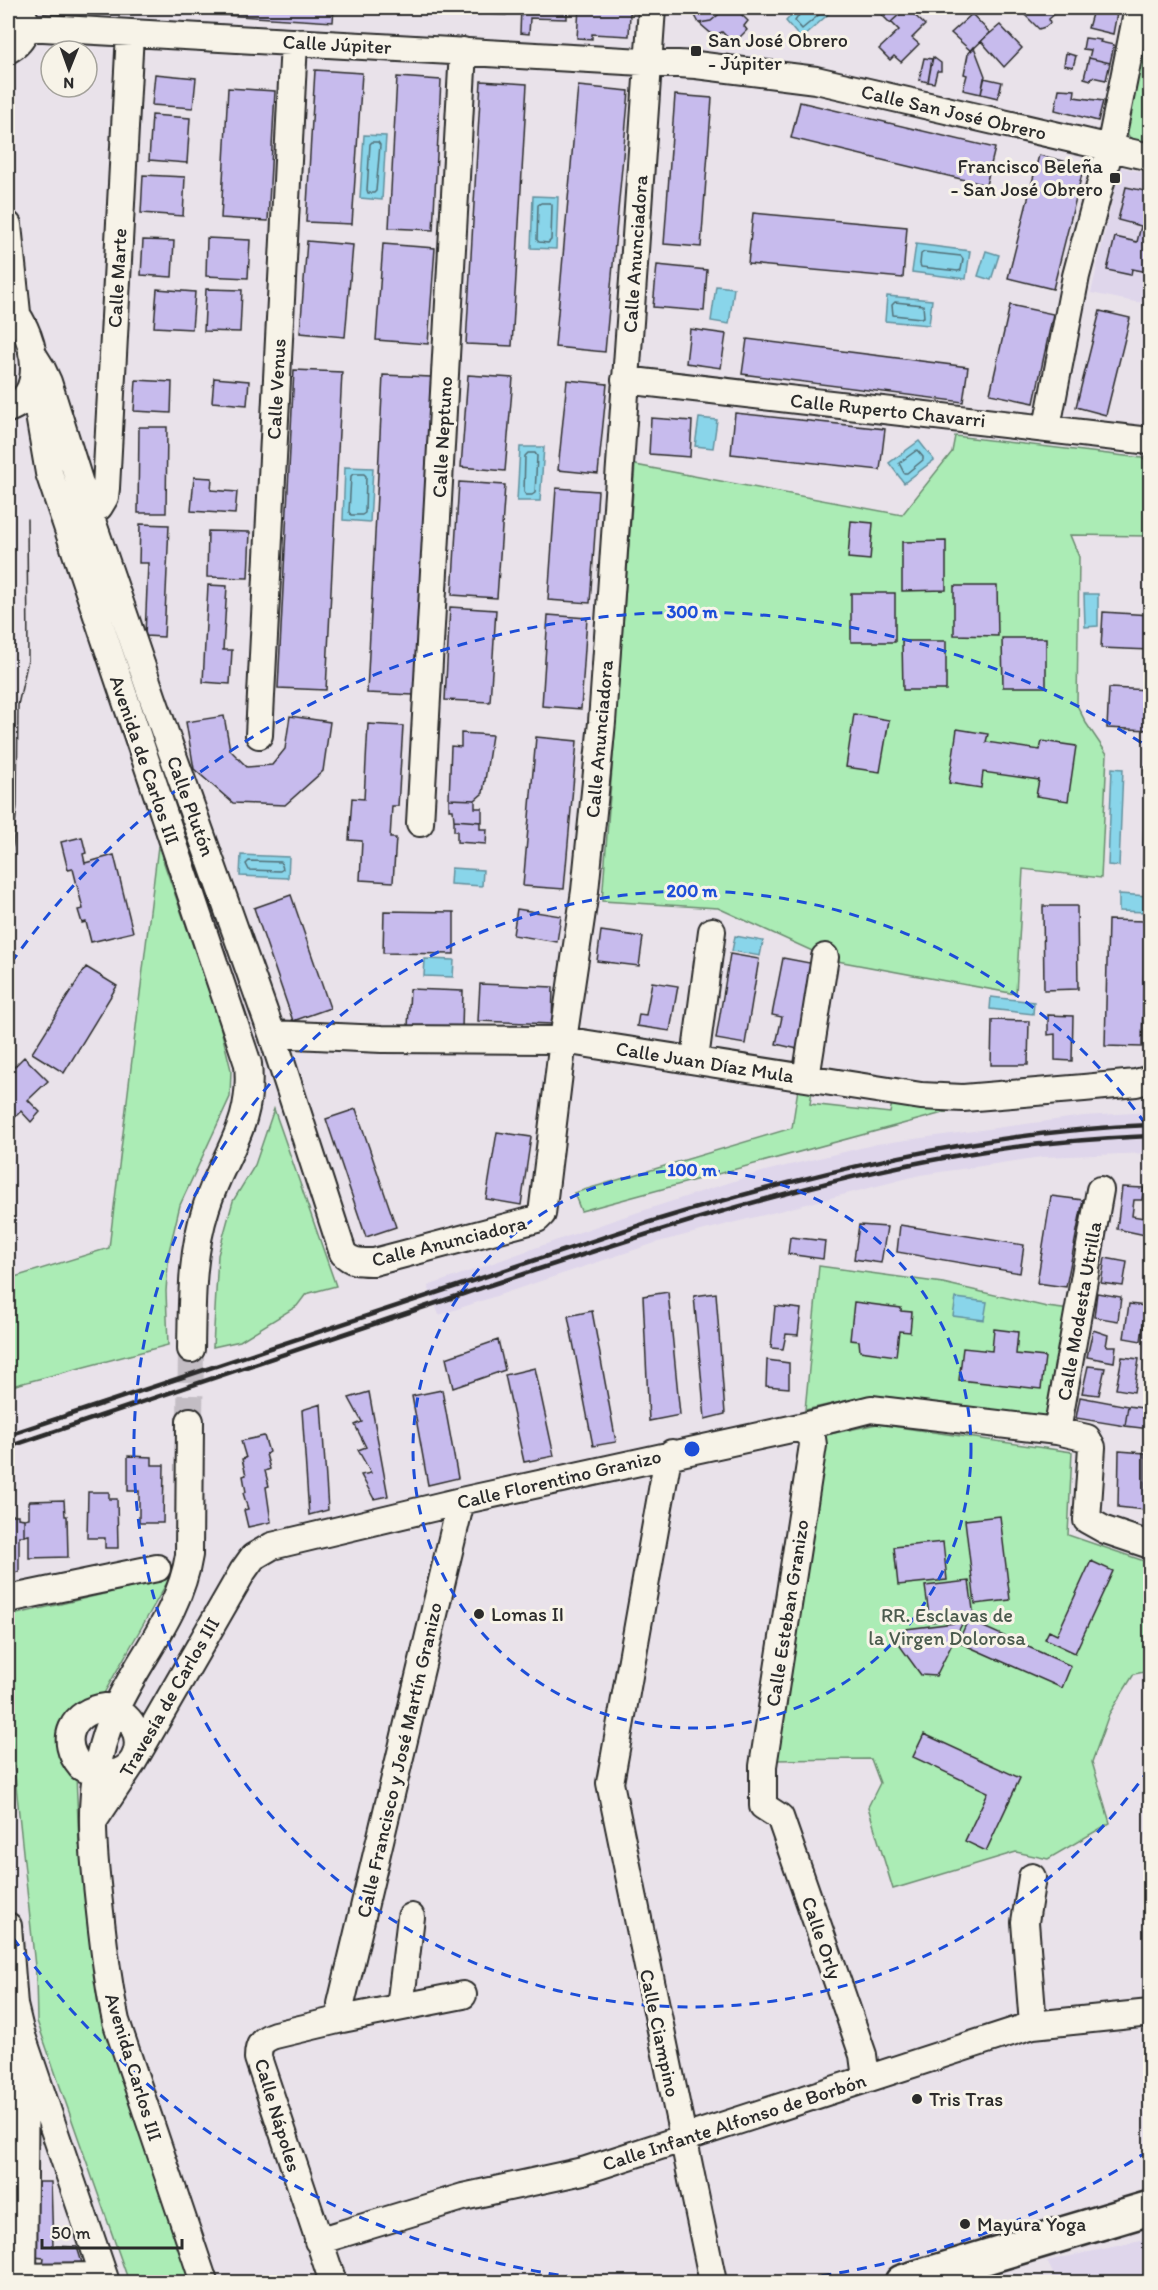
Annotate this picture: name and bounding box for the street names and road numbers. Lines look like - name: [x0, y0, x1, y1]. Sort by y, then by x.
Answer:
- street label: Calle Júpiter: [282, 29, 393, 59]
- street label: Calle San José Obrero: [859, 79, 1049, 145]
- street label: Calle Anunciadora: [617, 173, 653, 334]
- street label: Calle Marte: [102, 227, 132, 329]
- street label: Calle Venus: [261, 338, 291, 440]
- street label: Calle Neptuno: [427, 376, 457, 498]
- street label: Calle Ruperto Chavarri: [789, 388, 987, 432]
- street label: Calle Anunciadora: [580, 658, 618, 819]
- street label: Avenida de Carlos III: [105, 672, 185, 848]
- street label: Calle Plutón: [162, 752, 220, 860]
- street label: Calle Juan Díaz Mula: [614, 1036, 796, 1088]
- street label: Calle Anunciadora: [369, 1210, 529, 1272]
- street label: Calle Modesta Utrilla: [1051, 1219, 1107, 1403]
- street label: Calle Florentino Granizo: [454, 1444, 664, 1514]
- street label: Calle Esteban Granizo: [760, 1518, 814, 1708]
- street label: Calle Francisco y José Martín Granizo: [351, 1600, 447, 1920]
- street label: Travesía de Carlos III: [113, 1613, 225, 1781]
- street label: Calle Orly: [797, 1893, 848, 1983]
- street label: Calle Ciampino: [635, 1967, 685, 2099]
- street label: Avenida Carlos III: [100, 1990, 168, 2144]
- street label: Calle Nápoles: [249, 2055, 307, 2175]
- street label: Calle Infante Alfonso de Borbón: [599, 2068, 869, 2176]

